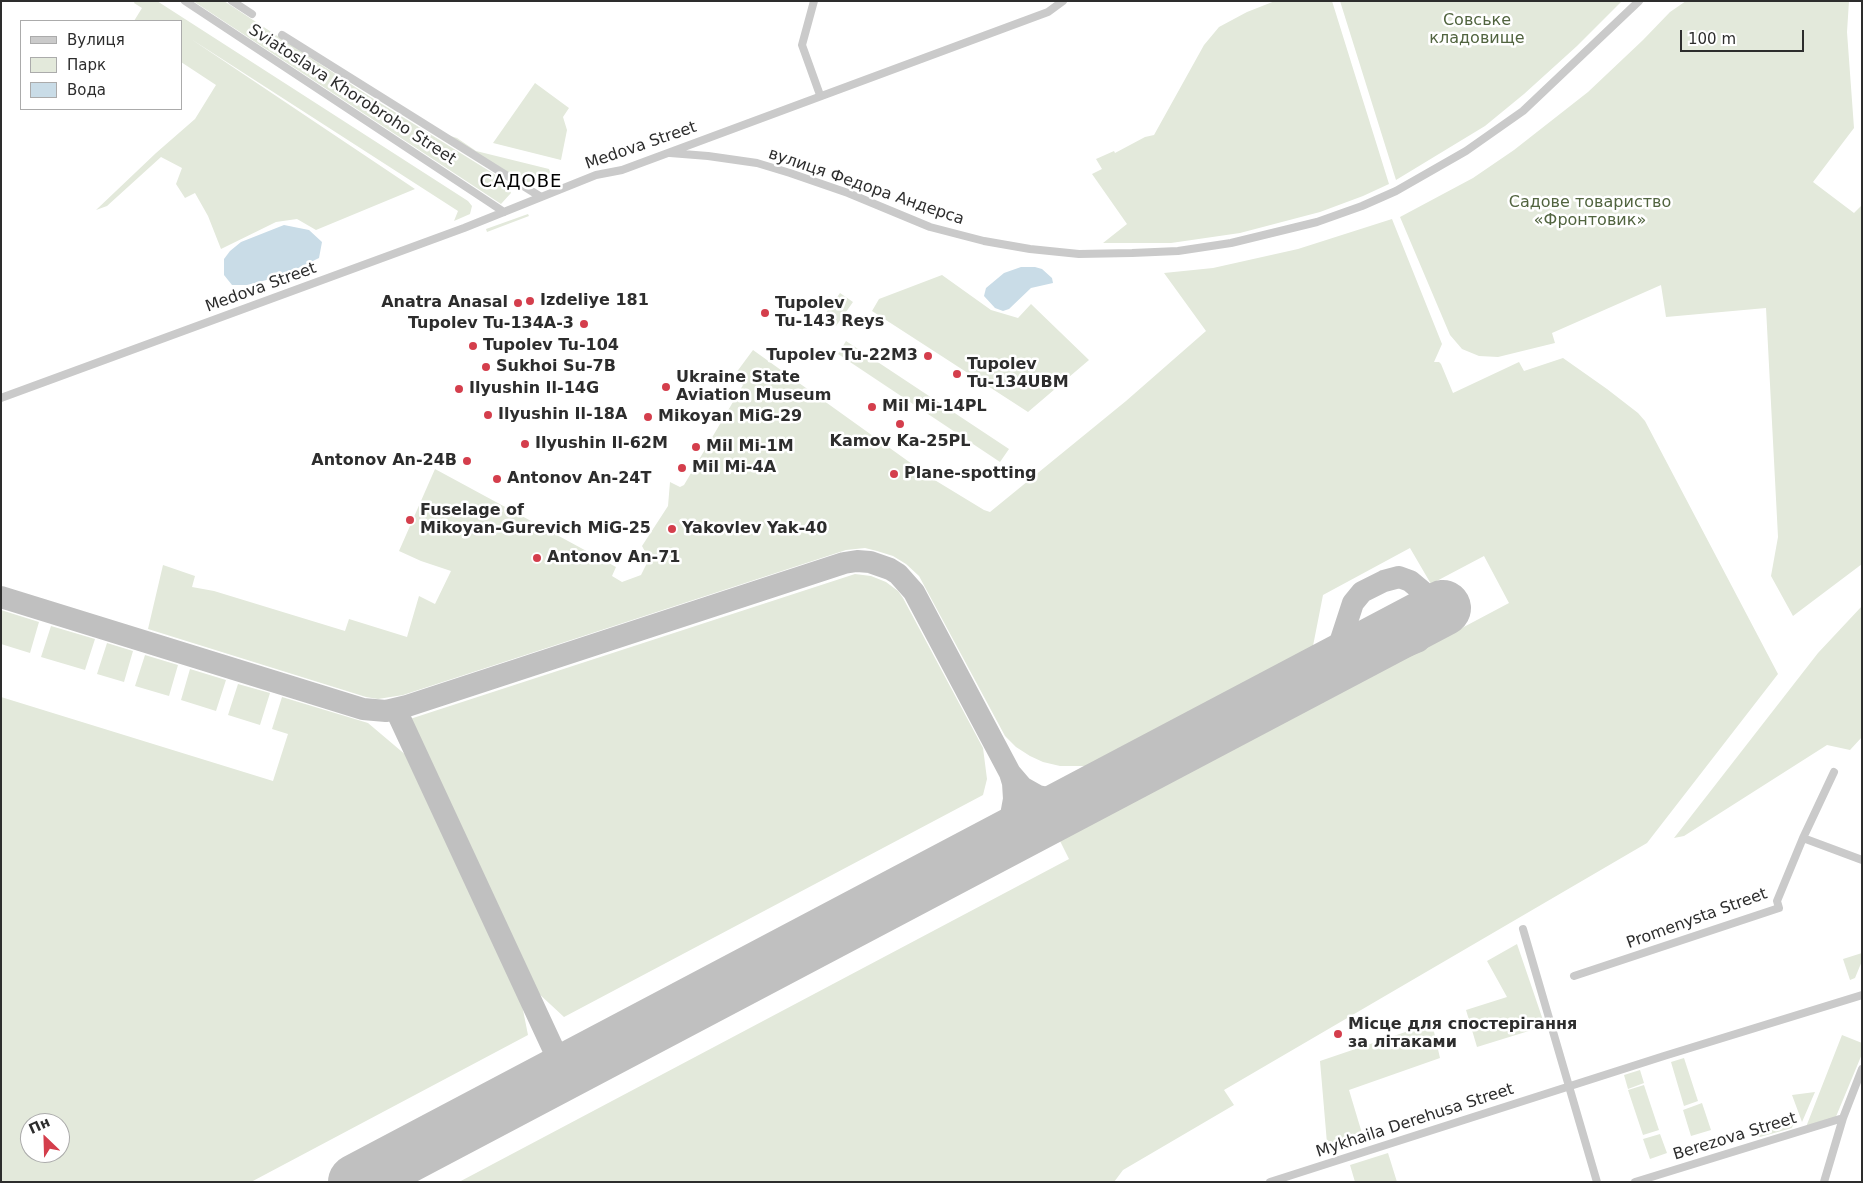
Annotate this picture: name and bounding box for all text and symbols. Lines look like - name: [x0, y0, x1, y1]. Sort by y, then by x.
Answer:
- park label: Совське кладовище: [1429, 11, 1525, 49]
- legend: [20, 20, 182, 110]
- scale bar: [1683, 20, 1807, 52]
- street label: Sviatoslava Khorobroho Street: [245, 21, 459, 169]
- text: 100 m: [1688, 30, 1736, 48]
- text: Вулиця: [67, 31, 125, 49]
- text: Парк: [67, 56, 106, 74]
- text: Вода: [67, 81, 106, 99]
- street label: Medova Street: [583, 118, 699, 174]
- street label: вулиця Федора Андерса: [766, 144, 966, 230]
- district label: САДОВЕ: [479, 171, 563, 193]
- park label: Садове товариство «Фронтовик»: [1509, 193, 1671, 231]
- street label: Medova Street: [203, 259, 319, 317]
- place label: Izdeliye 181: [540, 291, 649, 311]
- place label: Anatra Anasal: [381, 293, 508, 313]
- place label: Tupolev Tu-143 Reys: [775, 294, 884, 332]
- marker: Izdeliye 181: [524, 295, 536, 307]
- marker: Anatra Anasal: [512, 297, 524, 309]
- marker: Tupolev Tu-143 Reys: [759, 307, 771, 319]
- place label: Tupolev Tu-134A-3: [408, 314, 574, 334]
- marker: Tupolev Tu-134A-3: [578, 318, 590, 330]
- place label: Tupolev Tu-104: [483, 336, 619, 356]
- marker: Tupolev Tu-104: [467, 340, 479, 352]
- place label: Tupolev Tu-22M3: [766, 346, 918, 366]
- marker: Tupolev Tu-22M3: [922, 350, 934, 362]
- place label: Tupolev Tu-134UBM: [967, 355, 1069, 393]
- place label: Sukhoi Su-7B: [496, 357, 616, 377]
- marker: Sukhoi Su-7B: [480, 361, 492, 373]
- place label: Ukraine State Aviation Museum: [676, 368, 831, 406]
- marker: Tupolev Tu-134UBM: [951, 368, 963, 380]
- place label: Ilyushin Il-14G: [469, 379, 599, 399]
- marker: Ukraine State Aviation Museum: [660, 381, 672, 393]
- marker: Ilyushin Il-14G: [453, 383, 465, 395]
- place label: Mil Mi-14PL: [882, 397, 987, 417]
- marker: Mil Mi-14PL: [866, 401, 878, 413]
- place label: Ilyushin Il-18A: [498, 405, 627, 425]
- place label: Mikoyan MiG-29: [658, 407, 802, 427]
- marker: Ilyushin Il-18A: [482, 409, 494, 421]
- marker: Mikoyan MiG-29: [642, 411, 654, 423]
- marker: Kamov Ka-25PL: [894, 418, 906, 430]
- place label: Kamov Ka-25PL: [830, 432, 970, 452]
- place label: Ilyushin Il-62M: [535, 434, 668, 454]
- place label: Mil Mi-1M: [706, 437, 794, 457]
- marker: Ilyushin Il-62M: [519, 438, 531, 450]
- marker: Mil Mi-1M: [690, 441, 702, 453]
- place label: Antonov An-24B: [311, 451, 457, 471]
- marker: Antonov An-24B: [461, 455, 473, 467]
- place label: Mil Mi-4A: [692, 458, 776, 478]
- marker: Mil Mi-4A: [676, 462, 688, 474]
- place label: Plane-spotting: [904, 464, 1036, 484]
- marker: Plane-spotting: [888, 468, 900, 480]
- place label: Antonov An-24T: [507, 469, 651, 489]
- marker: Antonov An-24T: [491, 473, 503, 485]
- place label: Fuselage of Mikoyan-Gurevich MiG-25: [420, 501, 651, 539]
- marker: Fuselage of Mikoyan-Gurevich MiG-25: [404, 514, 416, 526]
- place label: Yakovlev Yak-40: [682, 519, 827, 539]
- marker: Yakovlev Yak-40: [666, 523, 678, 535]
- place label: Antonov An-71: [547, 548, 680, 568]
- marker: Antonov An-71: [531, 552, 543, 564]
- street label: Promenysta Street: [1624, 885, 1770, 953]
- place label: Місце для спостерігання за літаками: [1348, 1015, 1577, 1053]
- marker: Місце для спостерігання за літаками: [1332, 1028, 1344, 1040]
- street label: Mykhaila Derehusa Street: [1314, 1080, 1516, 1162]
- street label: Berezova Street: [1671, 1109, 1799, 1165]
- north arrow: [20, 1113, 70, 1163]
- text: Пн: [26, 1114, 52, 1137]

